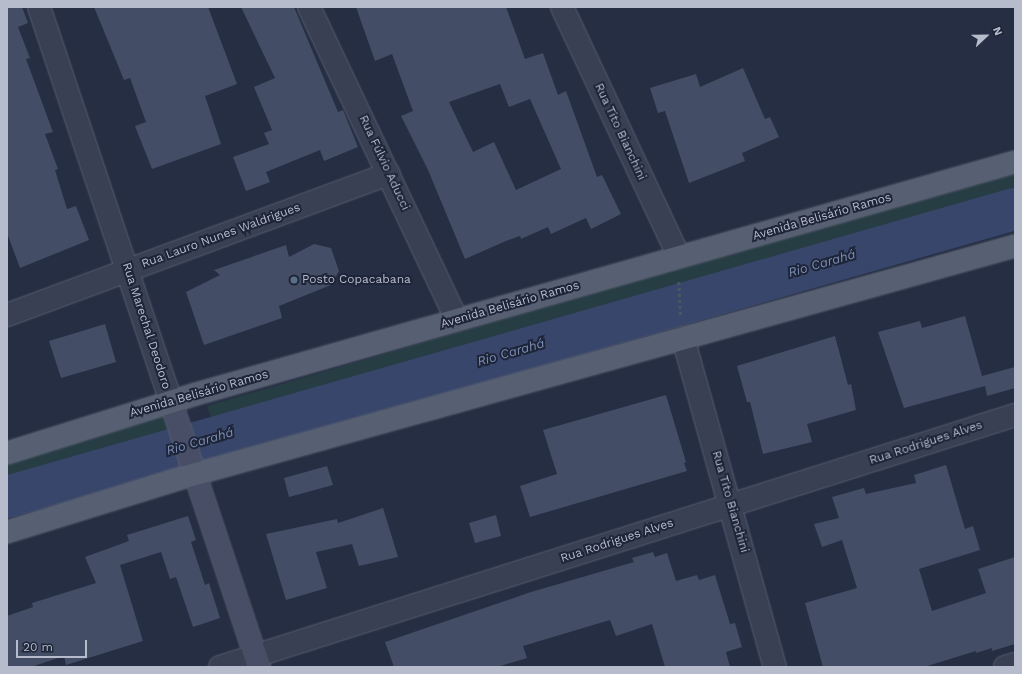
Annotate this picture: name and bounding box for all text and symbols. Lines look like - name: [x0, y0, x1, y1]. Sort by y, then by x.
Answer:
- north arrow: [966, 16, 1006, 56]
- text: N: [990, 25, 1005, 38]
- street label: Rua Tito Bianchini: [591, 81, 649, 183]
- street label: Rua Fúlvio Aducci: [356, 113, 412, 213]
- street label: Avenida Belisário Ramos: [751, 190, 893, 244]
- street label: Rua Lauro Nunes Waldrigues: [139, 200, 303, 272]
- water label: Rio Carahá: [787, 247, 857, 281]
- street label: Rua Marechal Deodoro: [119, 261, 173, 391]
- place label: Posto Copacabana: [302, 273, 411, 287]
- marker: Posto Copacabana: [289, 275, 299, 285]
- street label: Avenida Belisário Ramos: [439, 278, 581, 332]
- water label: Rio Carahá: [476, 336, 546, 370]
- street label: Avenida Belisário Ramos: [128, 367, 270, 421]
- street label: Rua Rodrigues Alves: [867, 418, 985, 468]
- water label: Rio Carahá: [165, 425, 235, 459]
- street label: Rua Tito Bianchini: [708, 449, 752, 555]
- street label: Rua Rodrigues Alves: [558, 516, 676, 566]
- scale bar: [18, 632, 89, 658]
- text: 20 m: [23, 640, 53, 654]

